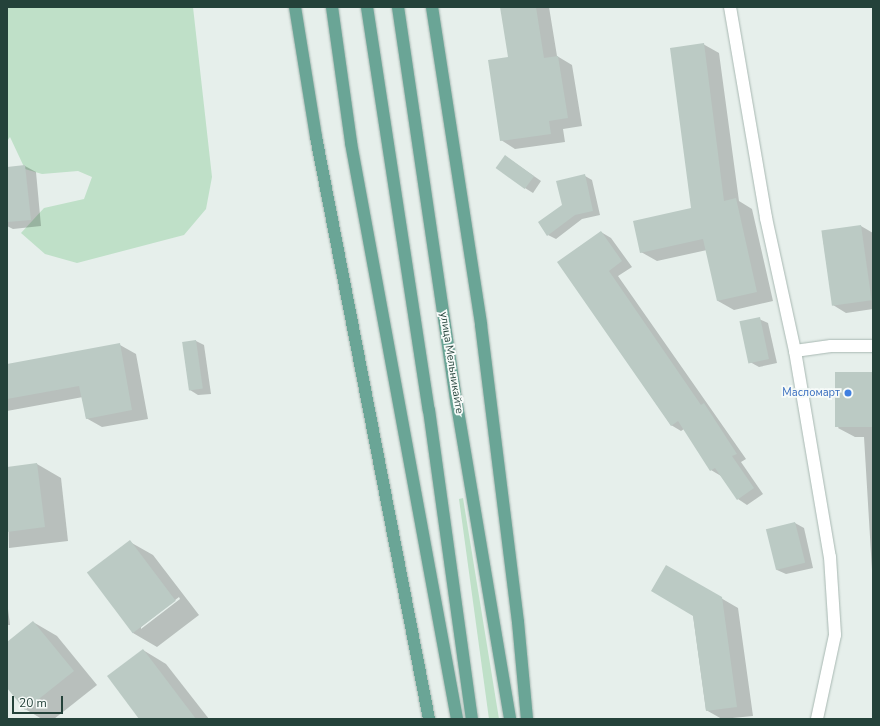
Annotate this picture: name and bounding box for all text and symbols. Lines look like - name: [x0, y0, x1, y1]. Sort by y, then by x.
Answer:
- street label: улица Мельникайте: [436, 311, 466, 415]
- place label: Масломарт: [782, 386, 840, 400]
- marker: Масломарт: [843, 388, 853, 398]
- scale bar: [14, 688, 65, 714]
- text: 20 m: [19, 695, 47, 711]

